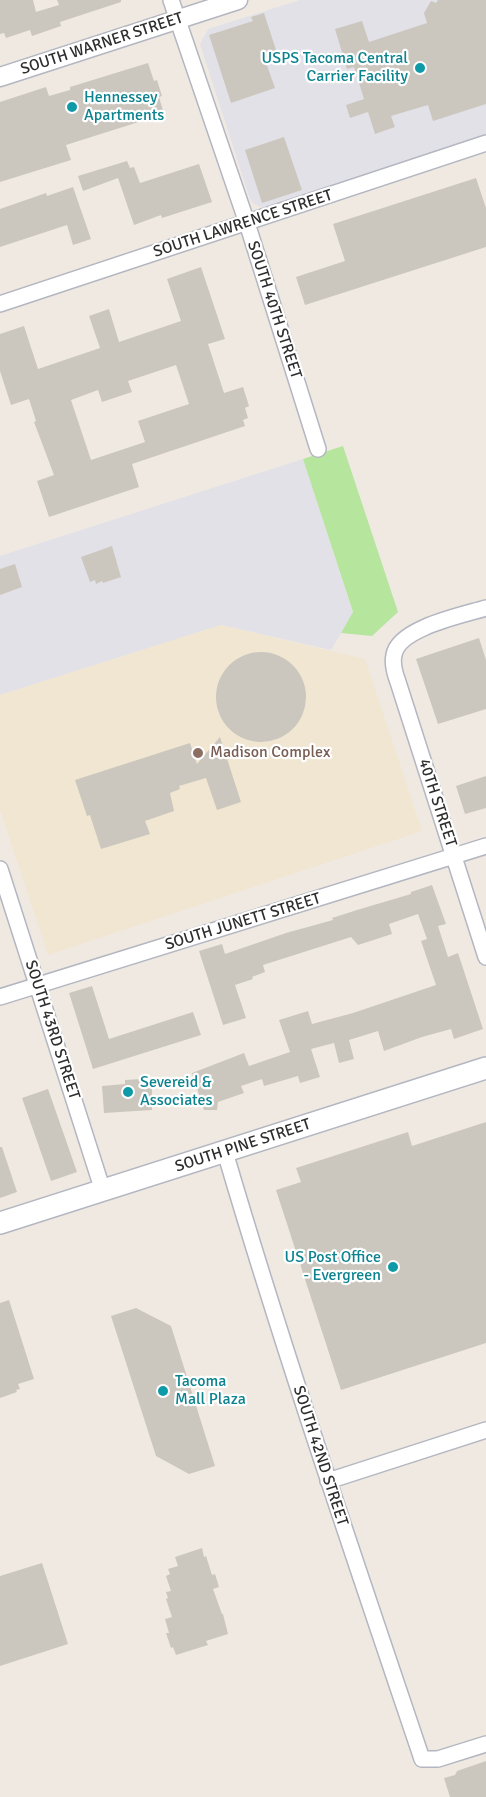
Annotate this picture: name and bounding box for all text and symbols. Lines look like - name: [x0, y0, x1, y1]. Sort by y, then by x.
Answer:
- street label: SOUTH WARNER STREET: [18, 9, 186, 79]
- place label: USPS Tacoma Central Carrier Facility: [262, 49, 408, 87]
- marker: USPS Tacoma Central Carrier Facility: [413, 61, 427, 75]
- place label: Hennessey Apartments: [84, 88, 164, 126]
- marker: Hennessey Apartments: [65, 100, 79, 114]
- street label: SOUTH LAWRENCE STREET: [151, 186, 335, 262]
- street label: SOUTH 40TH STREET: [243, 239, 305, 381]
- place label: Madison Complex: [210, 743, 330, 763]
- marker: Madison Complex: [191, 746, 205, 760]
- street label: 40TH STREET: [414, 757, 460, 849]
- street label: SOUTH JUNETT STREET: [163, 889, 323, 955]
- street label: SOUTH 43RD STREET: [20, 958, 84, 1102]
- place label: Severeid & Associates: [140, 1073, 213, 1111]
- marker: Severeid & Associates: [121, 1085, 135, 1099]
- street label: SOUTH PINE STREET: [173, 1115, 313, 1177]
- place label: US Post Office - Evergreen: [285, 1248, 381, 1286]
- marker: US Post Office - Evergreen: [386, 1260, 400, 1274]
- place label: Tacoma Mall Plaza: [175, 1372, 246, 1410]
- marker: Tacoma Mall Plaza: [156, 1384, 170, 1398]
- street label: SOUTH 42ND STREET: [288, 1384, 352, 1528]

